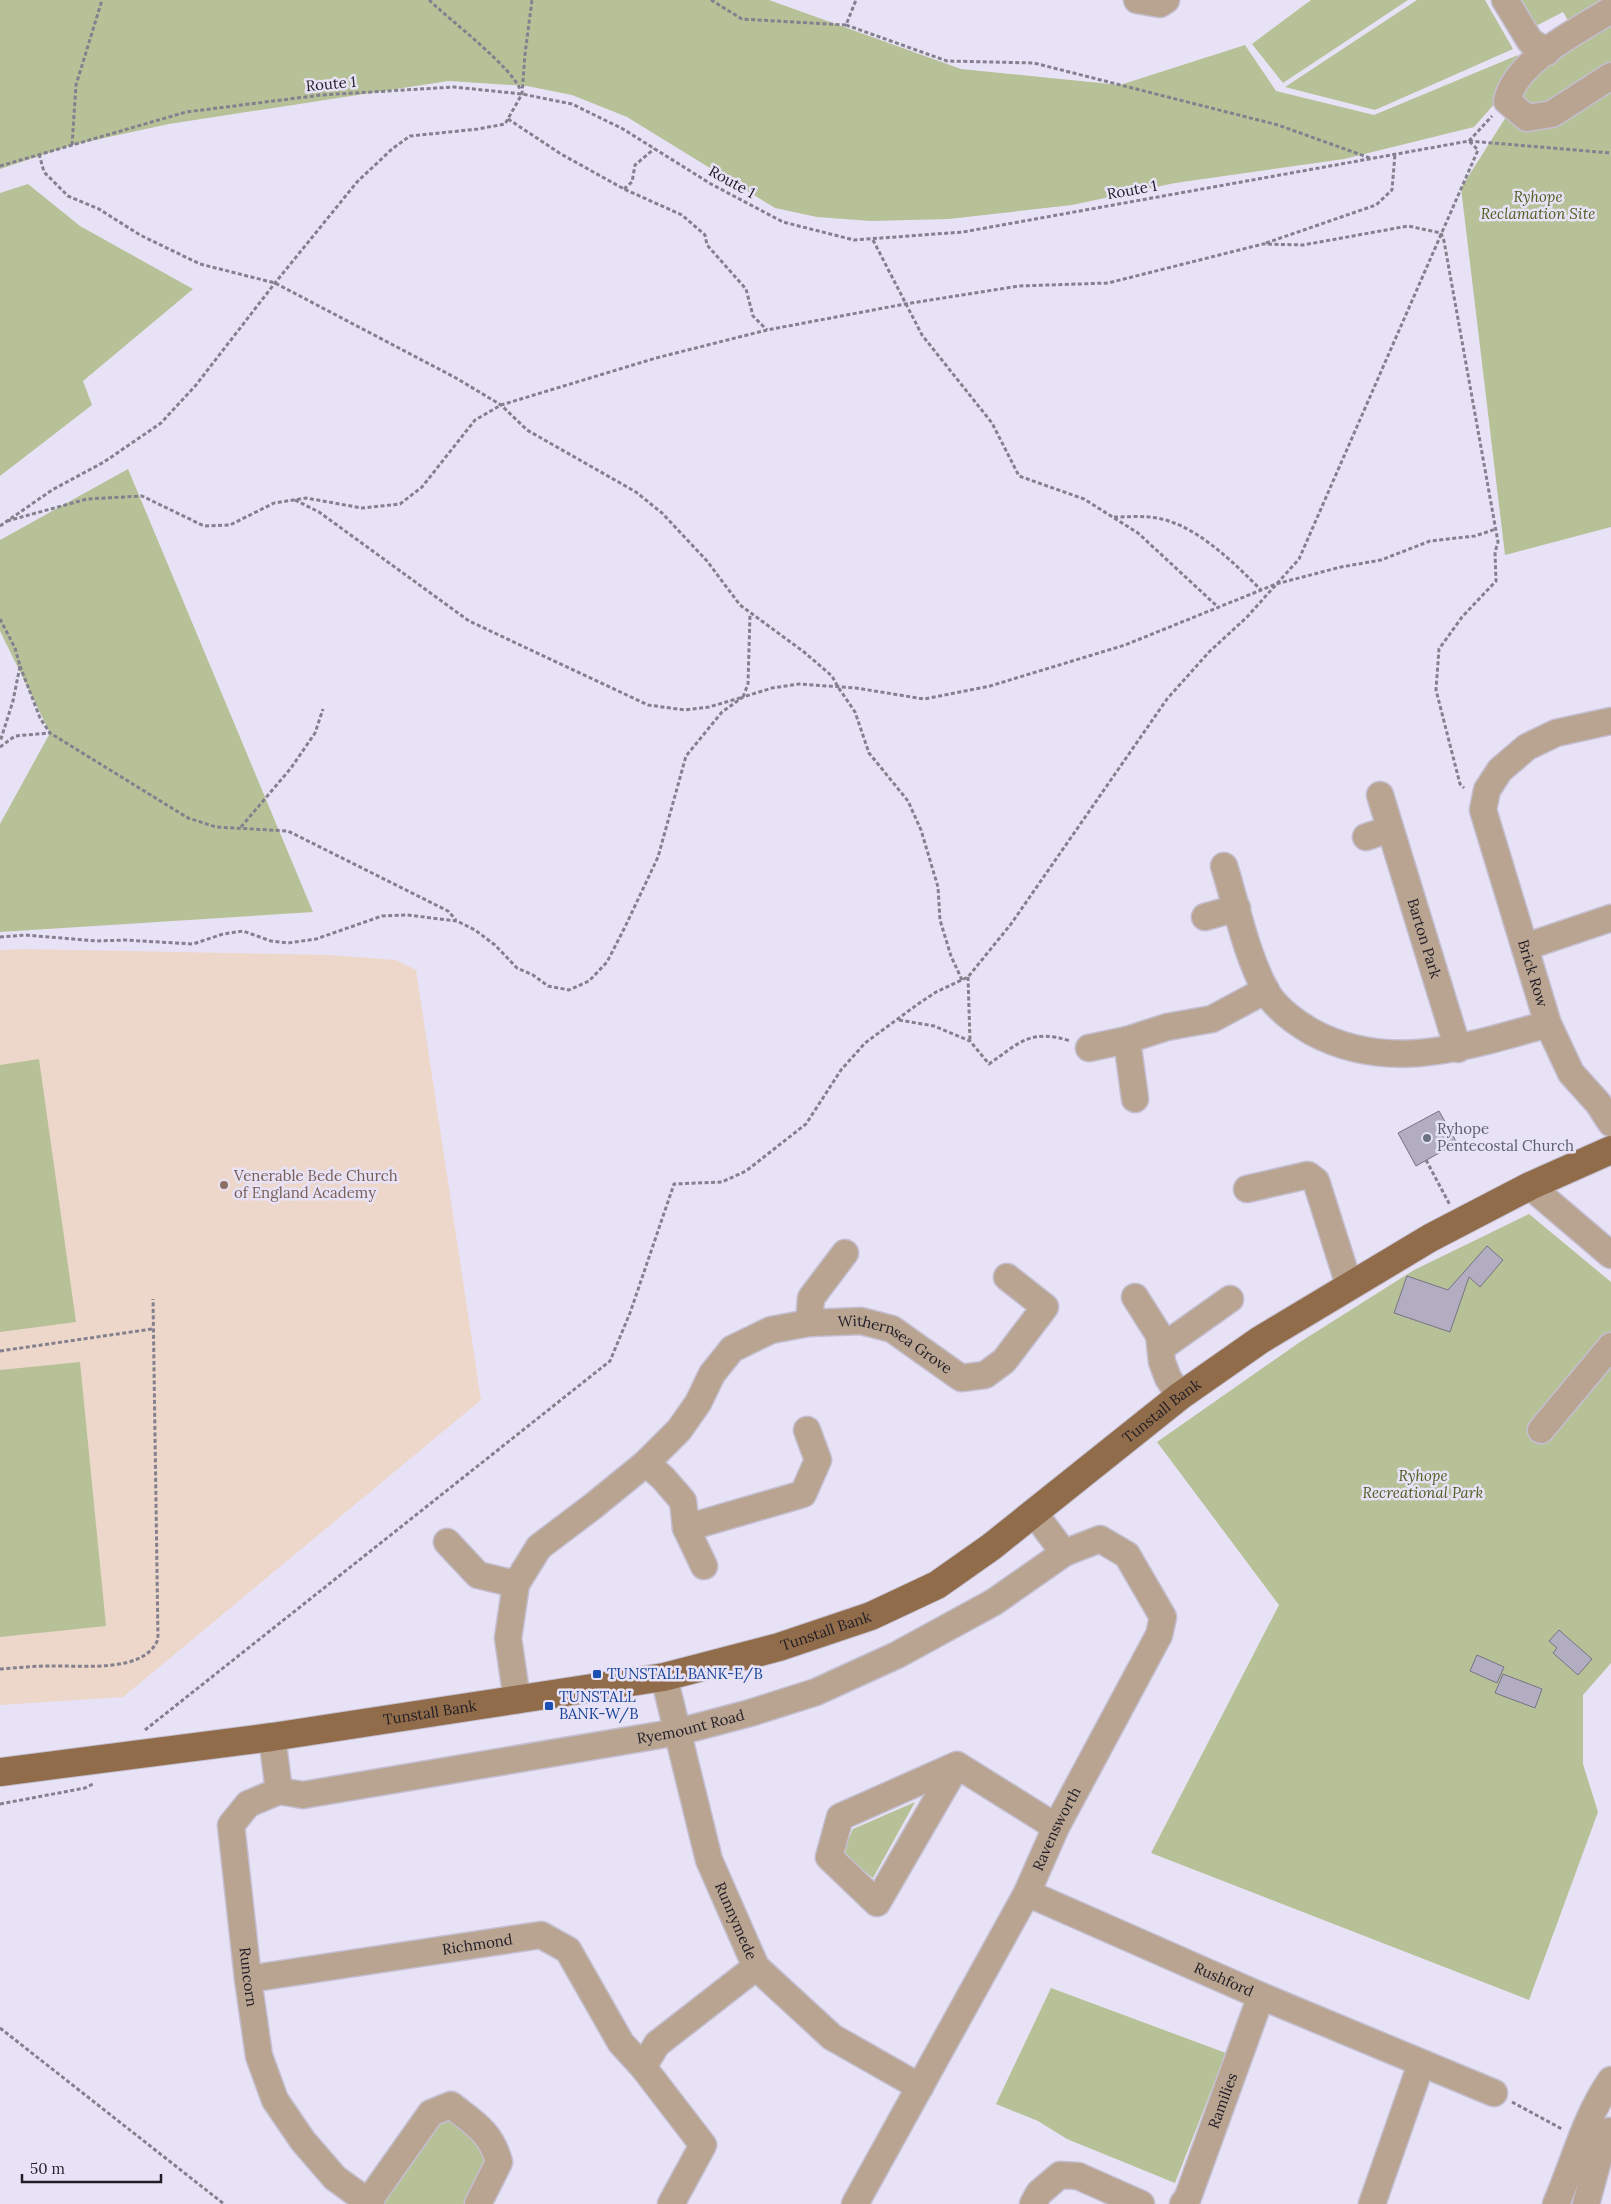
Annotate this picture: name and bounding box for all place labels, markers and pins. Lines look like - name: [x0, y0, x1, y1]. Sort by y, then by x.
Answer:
- place label: Ryhope Pentecostal Church: [1437, 1119, 1574, 1155]
- marker: Ryhope Pentecostal Church: [1421, 1132, 1433, 1144]
- place label: Venerable Bede Church of England Academy: [233, 1166, 398, 1202]
- marker: Venerable Bede Church of England Academy: [218, 1179, 230, 1191]
- place label: TUNSTALL BANK-E/B: [607, 1664, 763, 1684]
- marker: TUNSTALL BANK-E/B: [591, 1668, 603, 1680]
- place label: TUNSTALL BANK-W/B: [559, 1687, 638, 1724]
- marker: TUNSTALL BANK-W/B: [543, 1700, 555, 1712]

